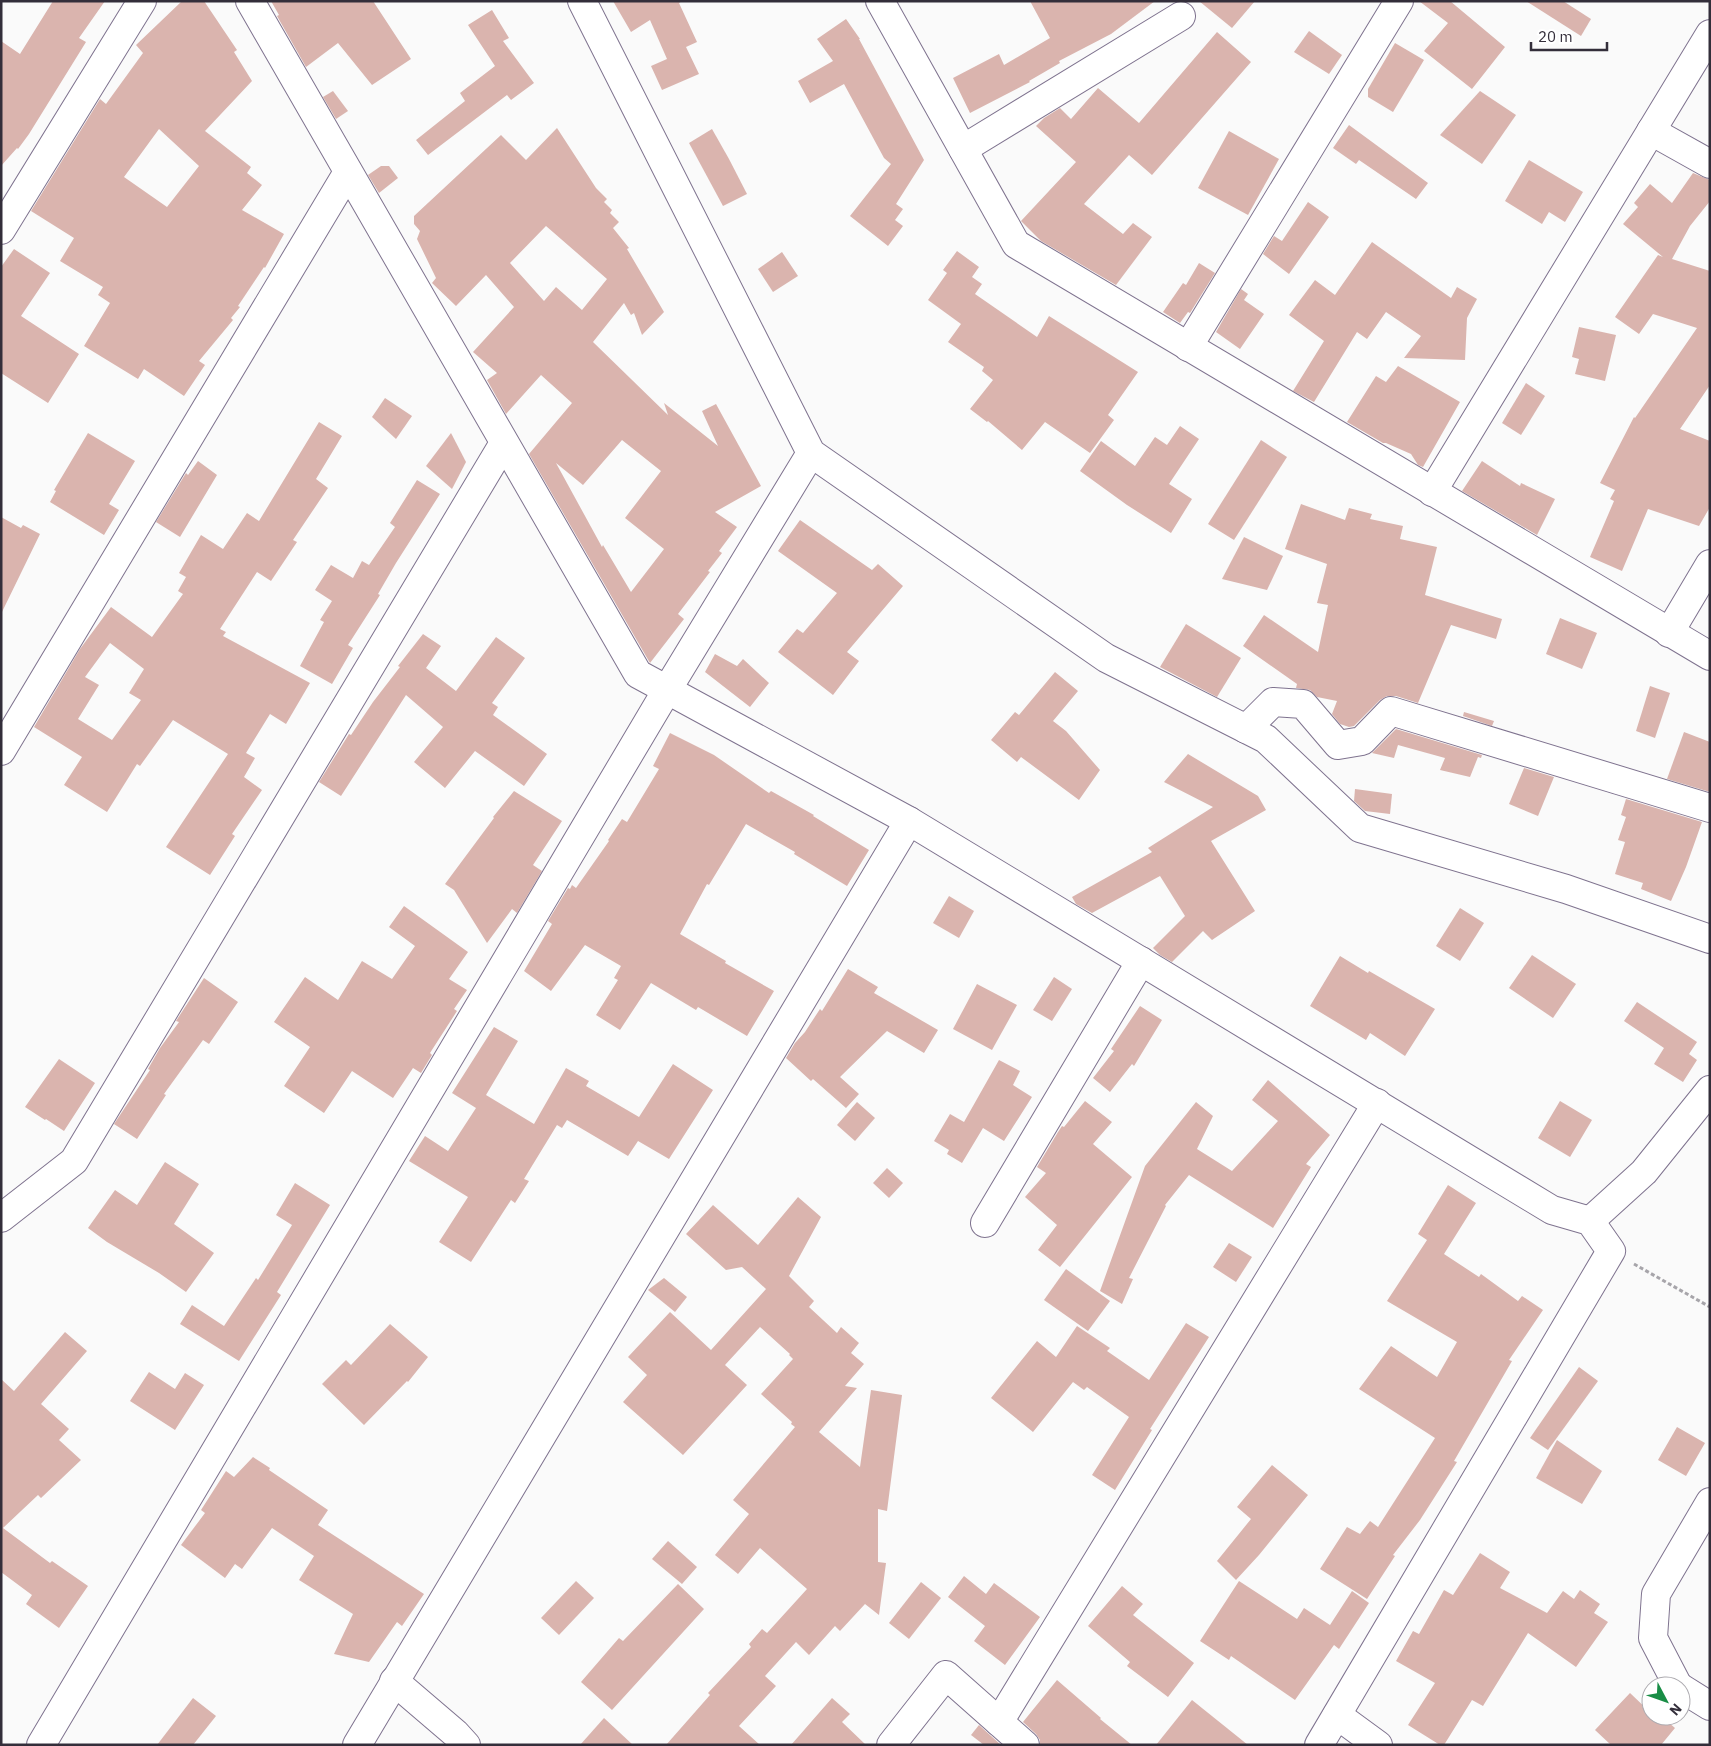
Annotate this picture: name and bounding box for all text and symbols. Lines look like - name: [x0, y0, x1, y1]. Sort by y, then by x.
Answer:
- scale bar: [1531, 20, 1607, 52]
- text: 20 m: [1538, 27, 1573, 46]
- north arrow: [1641, 1676, 1691, 1726]
- text: N: [1666, 1700, 1686, 1719]

